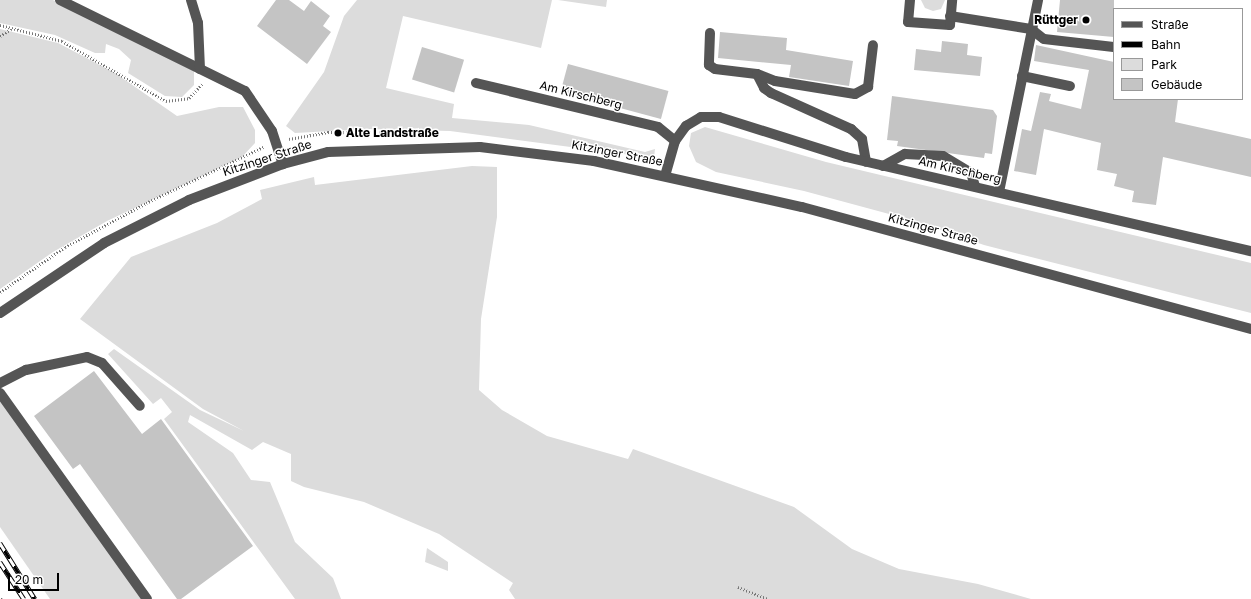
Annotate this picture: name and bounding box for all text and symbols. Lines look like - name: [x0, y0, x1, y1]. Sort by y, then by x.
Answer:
- legend: [1113, 8, 1243, 100]
- place label: Rüttger: [1034, 13, 1078, 27]
- marker: Rüttger: [1081, 15, 1091, 25]
- text: Straße: [1151, 17, 1189, 32]
- text: Bahn: [1151, 37, 1181, 52]
- text: Park: [1151, 57, 1177, 72]
- text: Gebäude: [1151, 77, 1202, 92]
- street label: Am Kirschberg: [538, 78, 624, 112]
- place label: Alte Landstraße: [346, 126, 439, 140]
- marker: Alte Landstraße: [333, 128, 343, 138]
- street label: Kitzinger Straße: [221, 137, 313, 179]
- street label: Kitzinger Straße: [570, 137, 664, 169]
- street label: Am Kirschberg: [917, 153, 1003, 187]
- street label: Kitzinger Straße: [886, 210, 980, 248]
- scale bar: [10, 565, 61, 591]
- text: 20 m: [15, 572, 43, 587]

